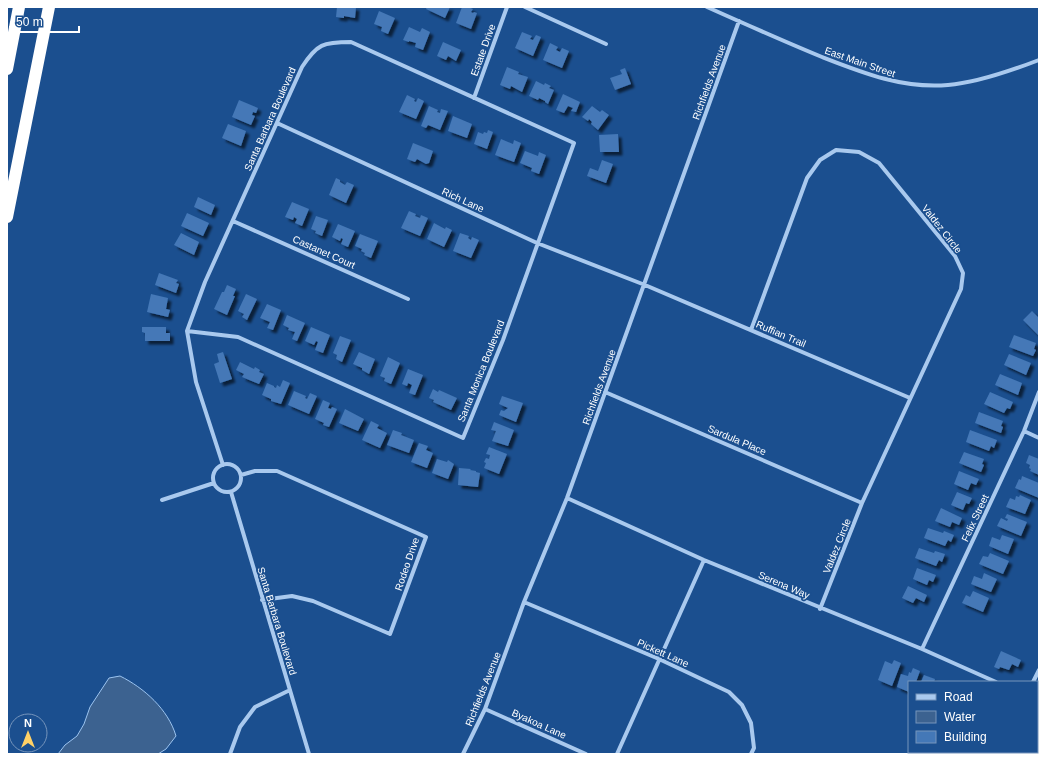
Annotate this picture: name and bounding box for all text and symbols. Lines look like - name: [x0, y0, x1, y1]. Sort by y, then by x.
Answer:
- scale bar: [10, 8, 79, 34]
- text: 50 m: [16, 15, 43, 29]
- street label: Estate Drive: [469, 22, 498, 77]
- street label: Richfields Avenue: [690, 42, 728, 121]
- street label: East Main Street: [823, 45, 897, 79]
- street label: Santa Barbara Boulevard: [242, 65, 298, 173]
- street label: Rich Lane: [440, 185, 486, 215]
- street label: Valdez Circle: [920, 203, 965, 256]
- street label: Castanet Court: [291, 233, 357, 271]
- street label: Santa Monica Boulevard: [455, 318, 507, 424]
- street label: Ruffian Trail: [754, 319, 808, 349]
- street label: Richfields Avenue: [580, 347, 618, 426]
- street label: Sardula Place: [706, 423, 768, 457]
- street label: Felix Street: [959, 493, 991, 543]
- street label: Valdez Circle: [821, 517, 853, 575]
- street label: Rodeo Drive: [393, 536, 421, 592]
- street label: Santa Barbara Boulevard: [255, 566, 299, 676]
- street label: Serena Way: [757, 569, 811, 601]
- street label: Pickett Lane: [636, 637, 691, 669]
- street label: Richfields Avenue: [463, 650, 503, 728]
- legend: [908, 681, 1038, 753]
- text: Road: [944, 690, 973, 704]
- street label: Byakoa Lane: [510, 707, 568, 741]
- text: Water: [944, 710, 976, 724]
- north arrow: [8, 713, 48, 753]
- text: N: [24, 717, 32, 729]
- text: Building: [944, 730, 987, 744]

